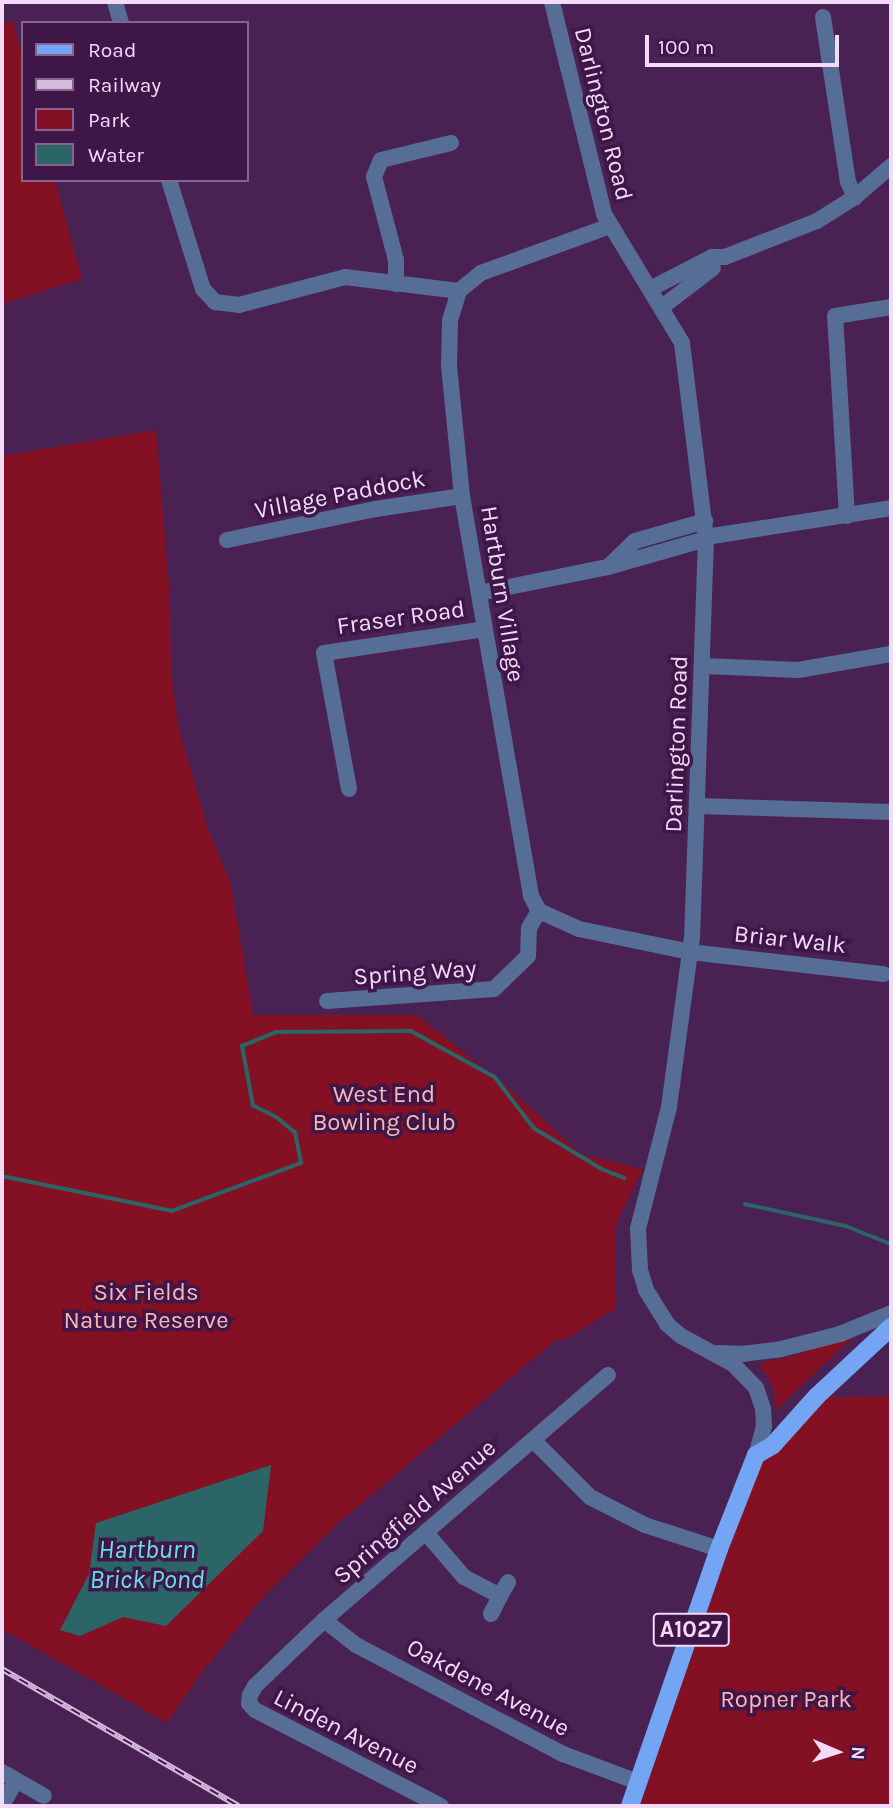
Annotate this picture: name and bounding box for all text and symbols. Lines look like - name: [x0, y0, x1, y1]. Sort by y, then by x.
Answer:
- legend: [21, 21, 248, 182]
- scale bar: [648, 21, 842, 65]
- street label: Darlington Road: [568, 25, 638, 203]
- text: 100 m: [658, 35, 715, 59]
- text: Road: [88, 38, 136, 62]
- text: Railway: [88, 73, 161, 97]
- text: Park: [88, 108, 131, 132]
- text: Water: [88, 143, 144, 167]
- street label: Village Paddock: [252, 464, 428, 526]
- street label: Hartburn Village: [474, 504, 530, 684]
- street label: Fraser Road: [335, 595, 467, 641]
- street label: Darlington Road: [660, 655, 694, 833]
- street label: Briar Walk: [733, 920, 847, 960]
- street label: Spring Way: [353, 954, 477, 992]
- park label: West End Bowling Club: [312, 1081, 456, 1137]
- park label: Six Fields Nature Reserve: [64, 1279, 228, 1335]
- street label: Springfield Avenue: [328, 1434, 502, 1590]
- water label: Hartburn Brick Pond: [89, 1534, 205, 1596]
- road number: A1027: [652, 1610, 730, 1650]
- street label: Oakdene Avenue: [402, 1633, 574, 1743]
- street label: Linden Avenue: [269, 1683, 423, 1781]
- park label: Ropner Park: [720, 1686, 852, 1714]
- north arrow: [802, 1717, 872, 1787]
- text: N: [847, 1746, 869, 1760]

